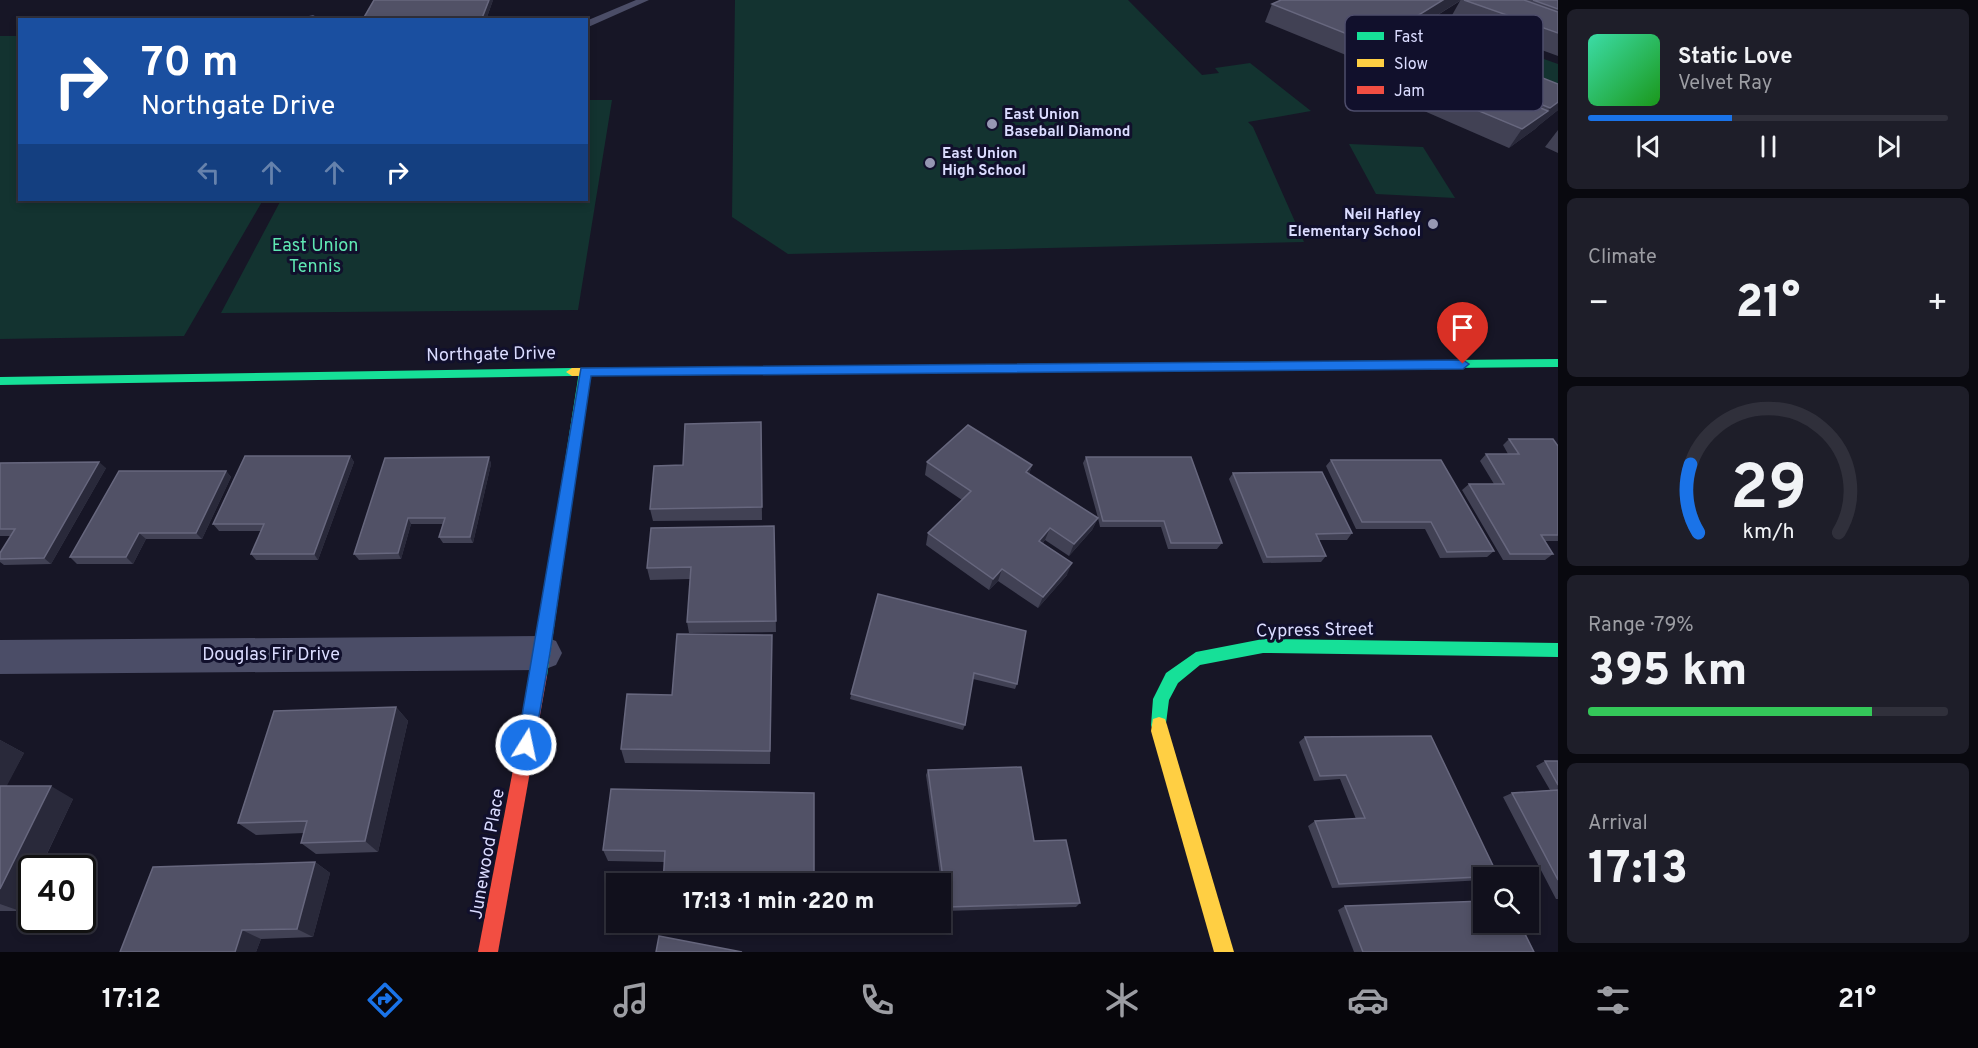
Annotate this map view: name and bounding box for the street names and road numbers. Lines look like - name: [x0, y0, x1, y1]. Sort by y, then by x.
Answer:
- street label: Northgate Drive: [426, 342, 556, 368]
- street label: Cypress Street: [1256, 618, 1374, 644]
- street label: Douglas Fir Drive: [202, 644, 340, 667]
- street label: Junewood Place: [465, 787, 511, 921]

